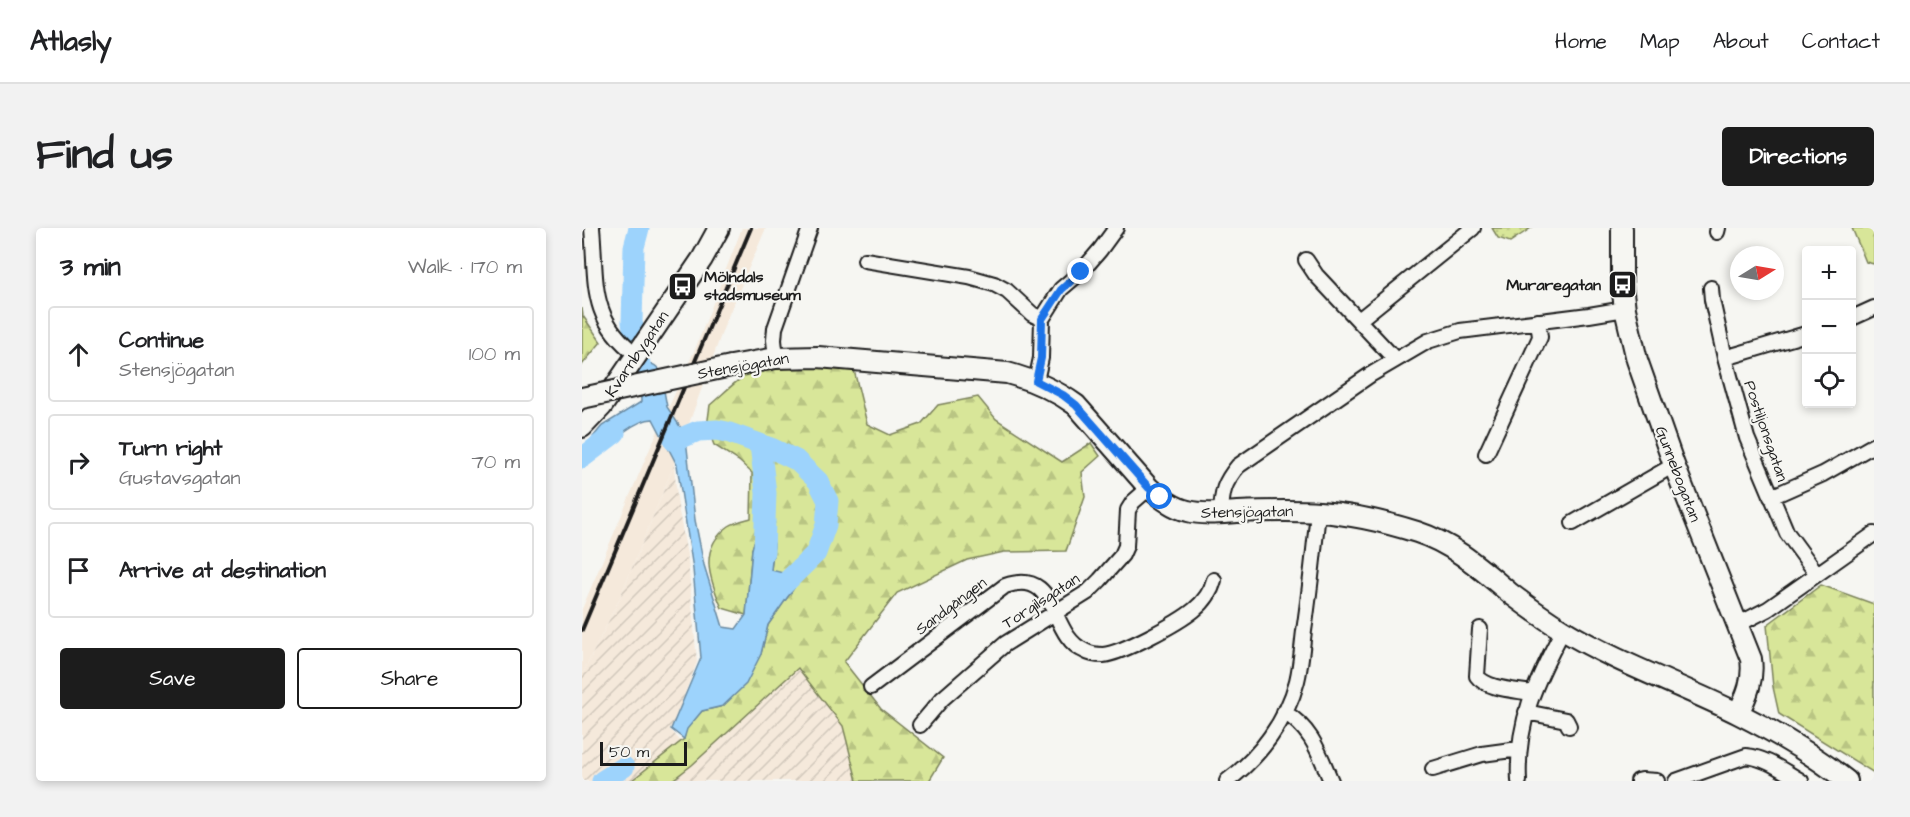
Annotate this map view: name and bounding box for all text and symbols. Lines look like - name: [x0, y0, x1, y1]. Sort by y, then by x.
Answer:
- text: Atlasly: [30, 22, 112, 61]
- text: Home: [1555, 27, 1607, 56]
- text: Map: [1640, 27, 1680, 56]
- text: About: [1713, 27, 1769, 56]
- text: Contact: [1802, 27, 1880, 56]
- text: Find us: [36, 127, 173, 185]
- button: Directions: [1722, 127, 1874, 186]
- north arrow: [1730, 246, 1784, 300]
- map controls: [1802, 246, 1856, 408]
- button: +: [1802, 246, 1856, 300]
- text: 3 min: [60, 249, 121, 285]
- text: Walk · 170 m: [408, 253, 522, 281]
- route end: [1067, 258, 1093, 284]
- place label: Mölndals stadsmuseum: [704, 266, 801, 306]
- bus stop icon: Muraregatan: [1606, 269, 1638, 301]
- bus stop icon: Mölndals stadsmuseum: [667, 270, 699, 302]
- place label: Muraregatan: [1506, 274, 1601, 298]
- button: −: [1802, 300, 1856, 354]
- street label: Kvarnbygatan: [600, 307, 675, 402]
- text: Continue: [119, 325, 204, 356]
- icon: ahead: [62, 338, 95, 371]
- text: 100 m: [469, 340, 520, 368]
- street label: Stensjögatan: [696, 347, 791, 386]
- button: locate: [1802, 354, 1856, 408]
- text: Stensjögatan: [119, 356, 234, 384]
- street label: Postiljonsgatan: [1737, 378, 1794, 485]
- street label: Gunnebogatan: [1649, 423, 1706, 525]
- text: Turn right: [119, 433, 222, 464]
- icon: right: [62, 446, 95, 479]
- text: 70 m: [472, 448, 520, 476]
- text: Gustavsgatan: [119, 464, 240, 492]
- route start: [1146, 483, 1172, 509]
- street label: Stensjögatan: [1201, 500, 1293, 525]
- icon: arrive: [62, 554, 95, 587]
- text: Arrive at destination: [119, 555, 326, 586]
- street label: Torgilsgatan: [998, 568, 1084, 635]
- street label: Sandgången: [911, 572, 992, 641]
- button: Save: [60, 648, 285, 709]
- button: Share: [297, 648, 522, 709]
- scale bar: [600, 739, 687, 766]
- text: 50 m: [609, 741, 649, 763]

